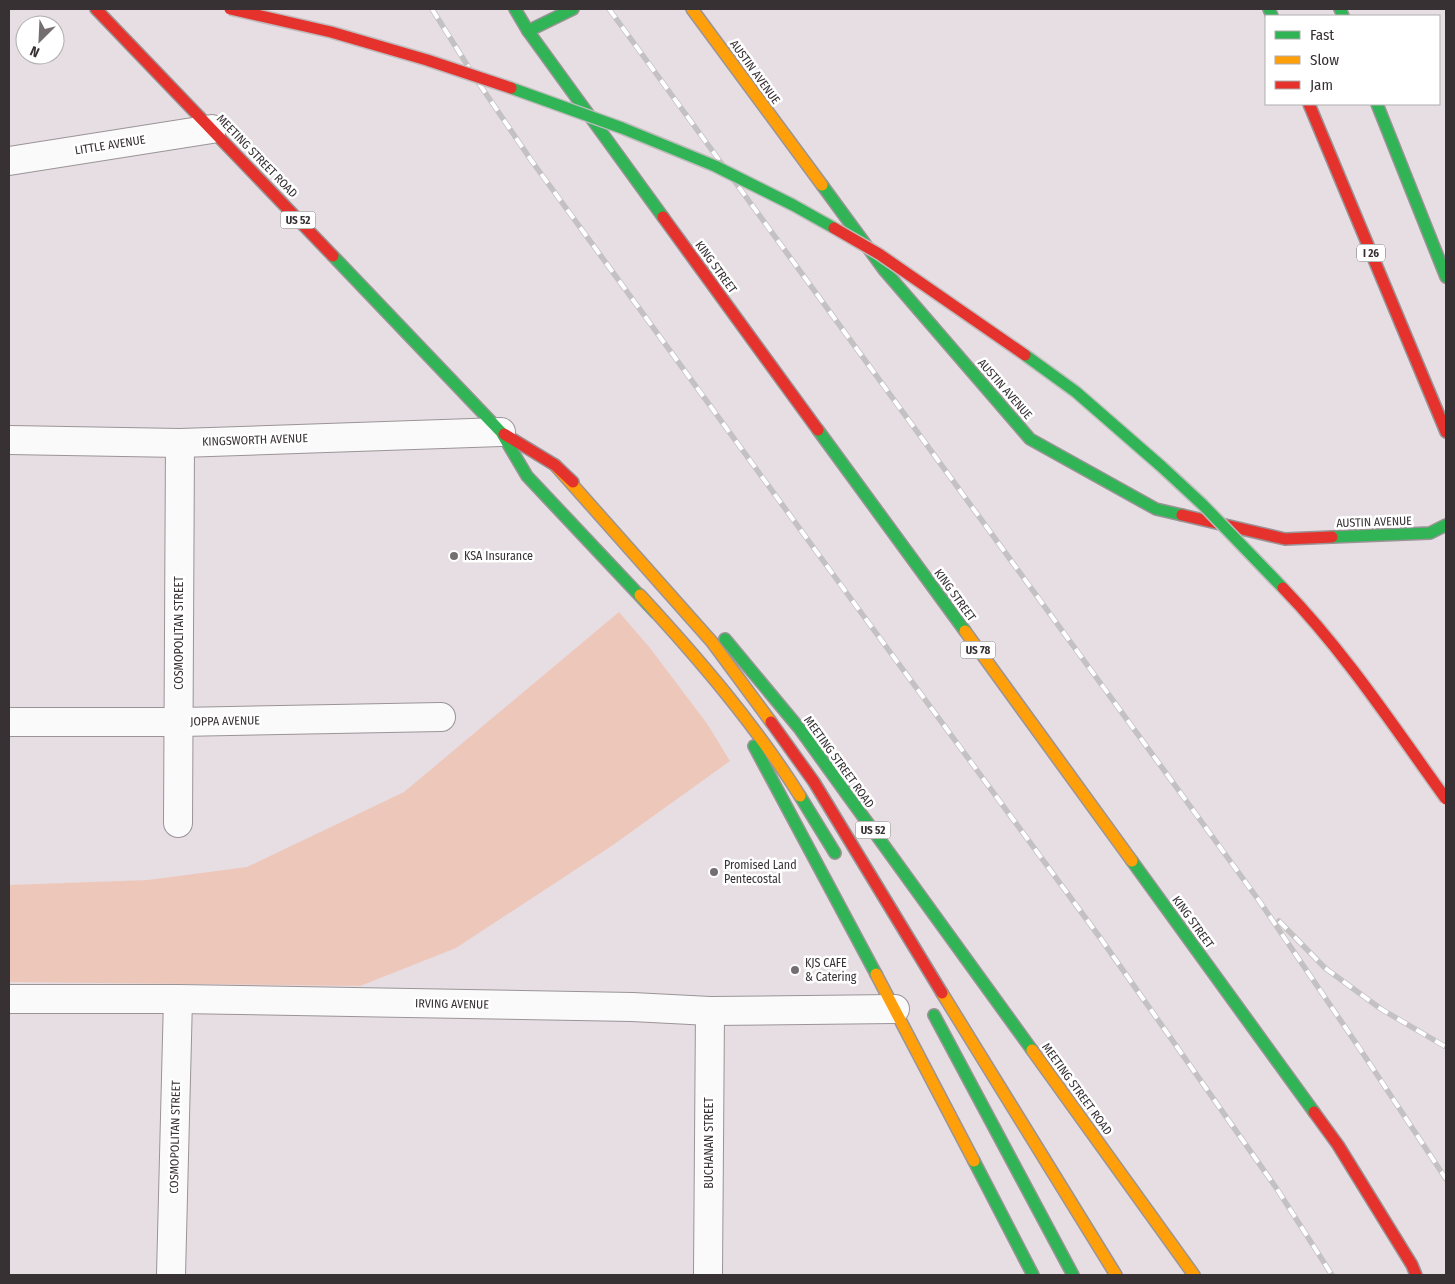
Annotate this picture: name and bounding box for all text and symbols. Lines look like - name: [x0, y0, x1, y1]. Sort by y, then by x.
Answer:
- north arrow: [15, 15, 65, 65]
- legend: [1265, 15, 1440, 105]
- text: Fast: [1310, 26, 1334, 44]
- street label: AUSTIN AVENUE: [727, 37, 783, 107]
- text: N: [28, 42, 42, 61]
- text: Slow: [1310, 51, 1339, 69]
- text: Jam: [1310, 76, 1333, 94]
- street label: MEETING STREET ROAD: [214, 112, 300, 200]
- street label: LITTLE AVENUE: [74, 132, 147, 157]
- road number: US 52: [280, 212, 316, 228]
- street label: KING STREET: [692, 238, 740, 296]
- road number: I 26: [1357, 244, 1385, 262]
- street label: AUSTIN AVENUE: [975, 356, 1035, 422]
- street label: KINGSWORTH AVENUE: [202, 431, 308, 449]
- street label: AUSTIN AVENUE: [1336, 514, 1412, 530]
- place label: KSA Insurance: [464, 549, 533, 563]
- marker: KSA Insurance: [448, 550, 460, 562]
- street label: KING STREET: [931, 566, 979, 624]
- street label: COSMOPOLITAN STREET: [172, 576, 186, 690]
- road number: US 78: [960, 642, 996, 658]
- street label: JOPPA AVENUE: [190, 713, 260, 729]
- street label: MEETING STREET ROAD: [801, 713, 877, 811]
- road number: US 52: [856, 822, 890, 838]
- place label: Promised Land Pentecostal: [724, 858, 797, 886]
- marker: Promised Land Pentecostal: [708, 866, 720, 878]
- street label: KING STREET: [1169, 893, 1217, 951]
- place label: KJS CAFE & Catering: [805, 956, 857, 984]
- marker: KJS CAFE & Catering: [789, 964, 801, 976]
- street label: IRVING AVENUE: [415, 996, 489, 1012]
- street label: MEETING STREET ROAD: [1039, 1040, 1115, 1138]
- street label: COSMOPOLITAN STREET: [167, 1080, 183, 1194]
- street label: BUCHANAN STREET: [702, 1097, 716, 1189]

